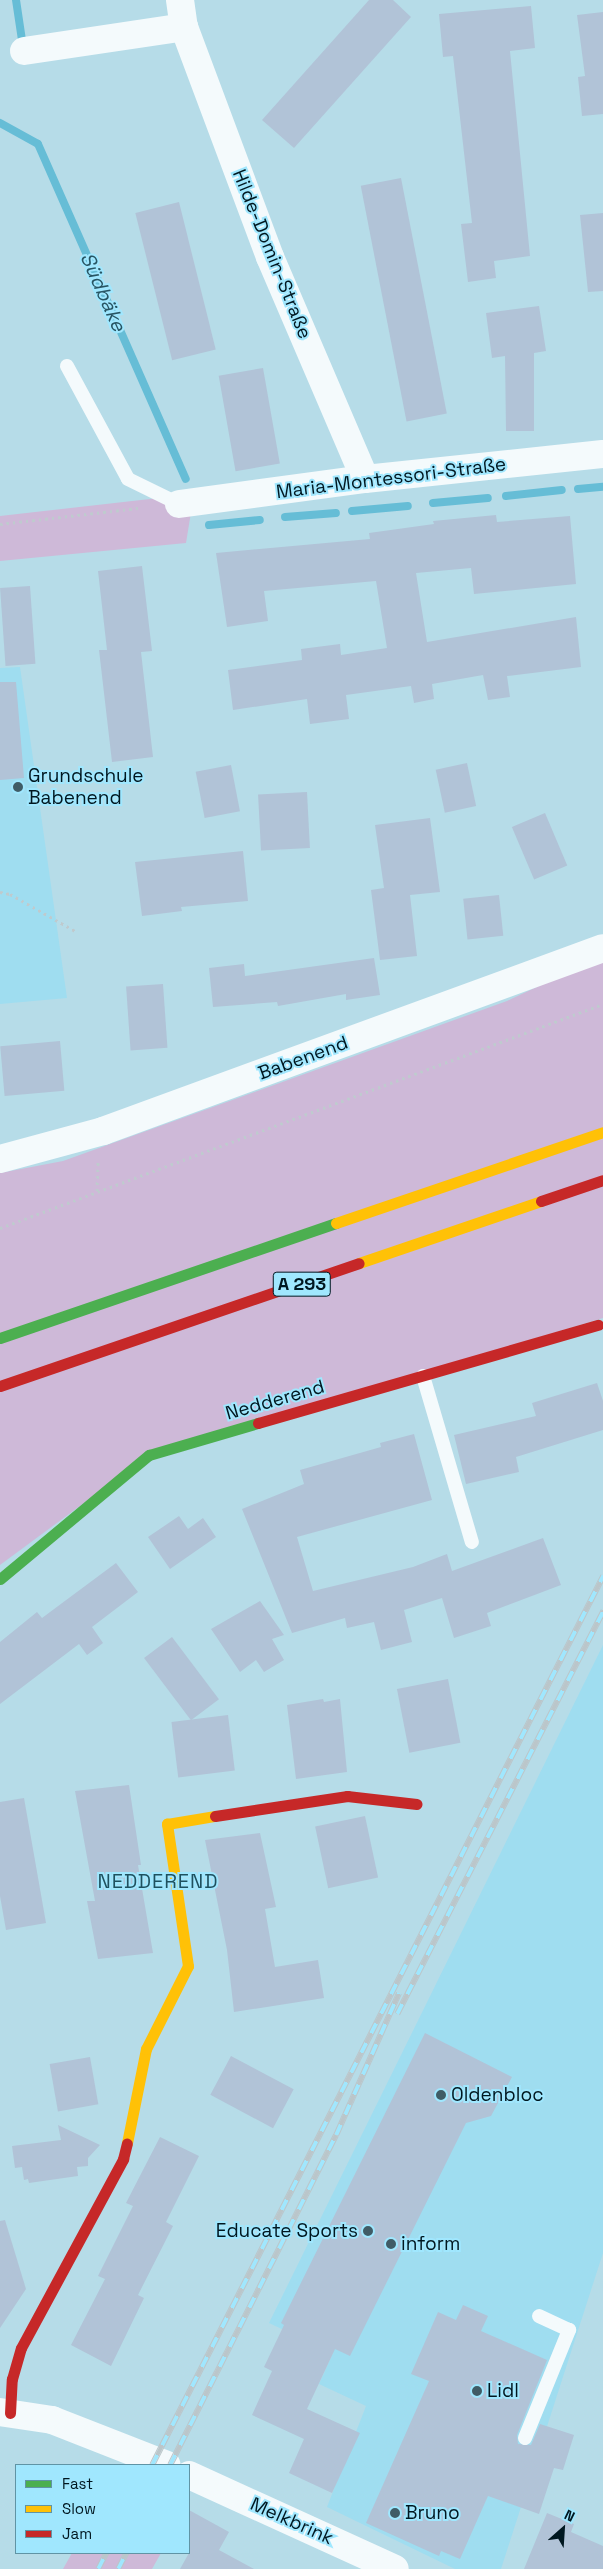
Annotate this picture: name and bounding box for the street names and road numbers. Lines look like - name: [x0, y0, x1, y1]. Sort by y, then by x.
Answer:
- street label: Hilde-Domin-Straße: [228, 166, 316, 342]
- street label: Maria-Montessori-Straße: [275, 453, 507, 503]
- street label: Babenend: [255, 1031, 351, 1085]
- road number: A 293: [272, 1268, 332, 1300]
- street label: Nedderend: [223, 1375, 327, 1425]
- street label: Melkbrink: [247, 2493, 337, 2549]

